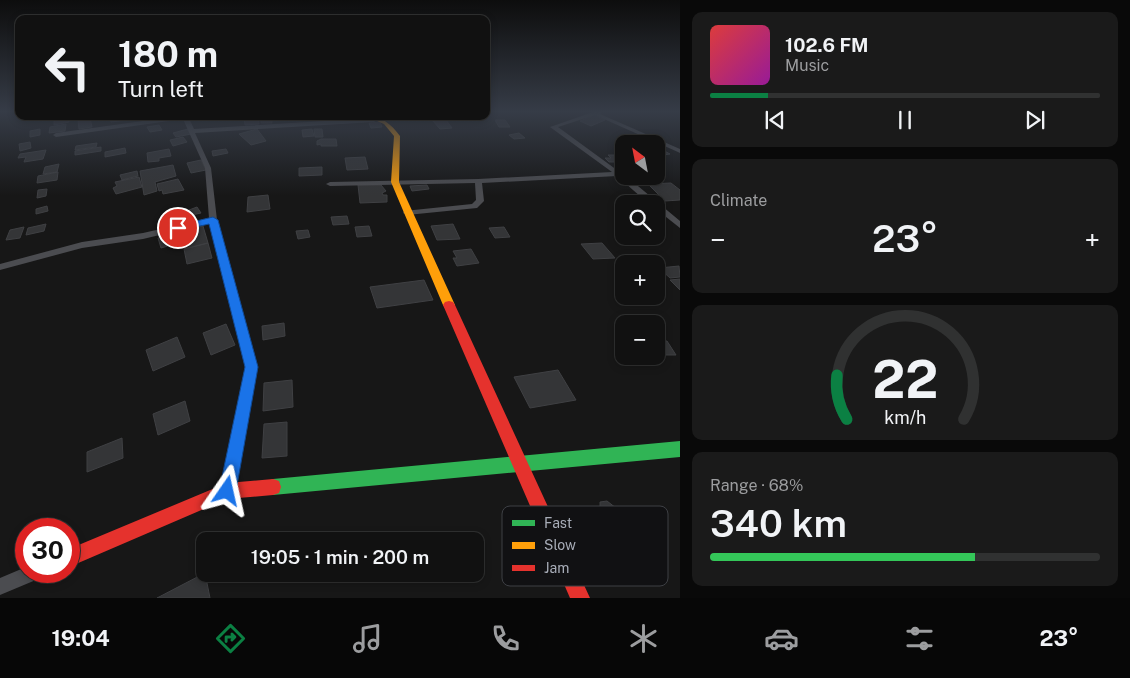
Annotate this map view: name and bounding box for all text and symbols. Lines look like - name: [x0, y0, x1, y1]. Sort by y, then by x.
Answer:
- text: 180 m: [118, 34, 218, 75]
- text: 102.6 FM: [785, 34, 869, 56]
- icon: left: [35, 35, 100, 100]
- text: Music: [785, 56, 829, 75]
- text: Turn left: [118, 76, 204, 102]
- icon: previous: [761, 106, 789, 134]
- icon: pause: [891, 106, 919, 134]
- icon: next: [1021, 106, 1049, 134]
- north arrow: [615, 135, 665, 185]
- map controls: [615, 135, 665, 365]
- text: Climate: [710, 191, 767, 210]
- button: search: [615, 195, 665, 245]
- pin: [157, 207, 199, 249]
- icon: arrive: [164, 214, 192, 242]
- text: 23°: [872, 216, 938, 261]
- text: −: [710, 223, 726, 256]
- text: +: [1084, 223, 1100, 256]
- button: +: [615, 255, 665, 305]
- button: −: [615, 315, 665, 365]
- text: 22: [872, 349, 938, 410]
- text: km/h: [884, 407, 926, 428]
- position arrow: [200, 464, 252, 516]
- text: Range · 68%: [710, 476, 803, 495]
- text: 340 km: [710, 501, 847, 546]
- legend: [502, 506, 668, 586]
- text: Fast: [544, 515, 572, 531]
- speed limit sign: 30: [15, 518, 80, 583]
- text: Slow: [544, 537, 576, 553]
- text: 19:05 · 1 min · 200 m: [251, 546, 429, 568]
- text: Jam: [544, 560, 569, 576]
- icon: directions: [213, 621, 248, 656]
- icon: music: [350, 621, 385, 656]
- icon: phone: [488, 621, 523, 656]
- icon: climate: [626, 621, 661, 656]
- icon: car: [764, 621, 799, 656]
- icon: filters: [902, 621, 937, 656]
- text: 19:04: [51, 625, 110, 651]
- text: 23°: [1039, 625, 1079, 651]

